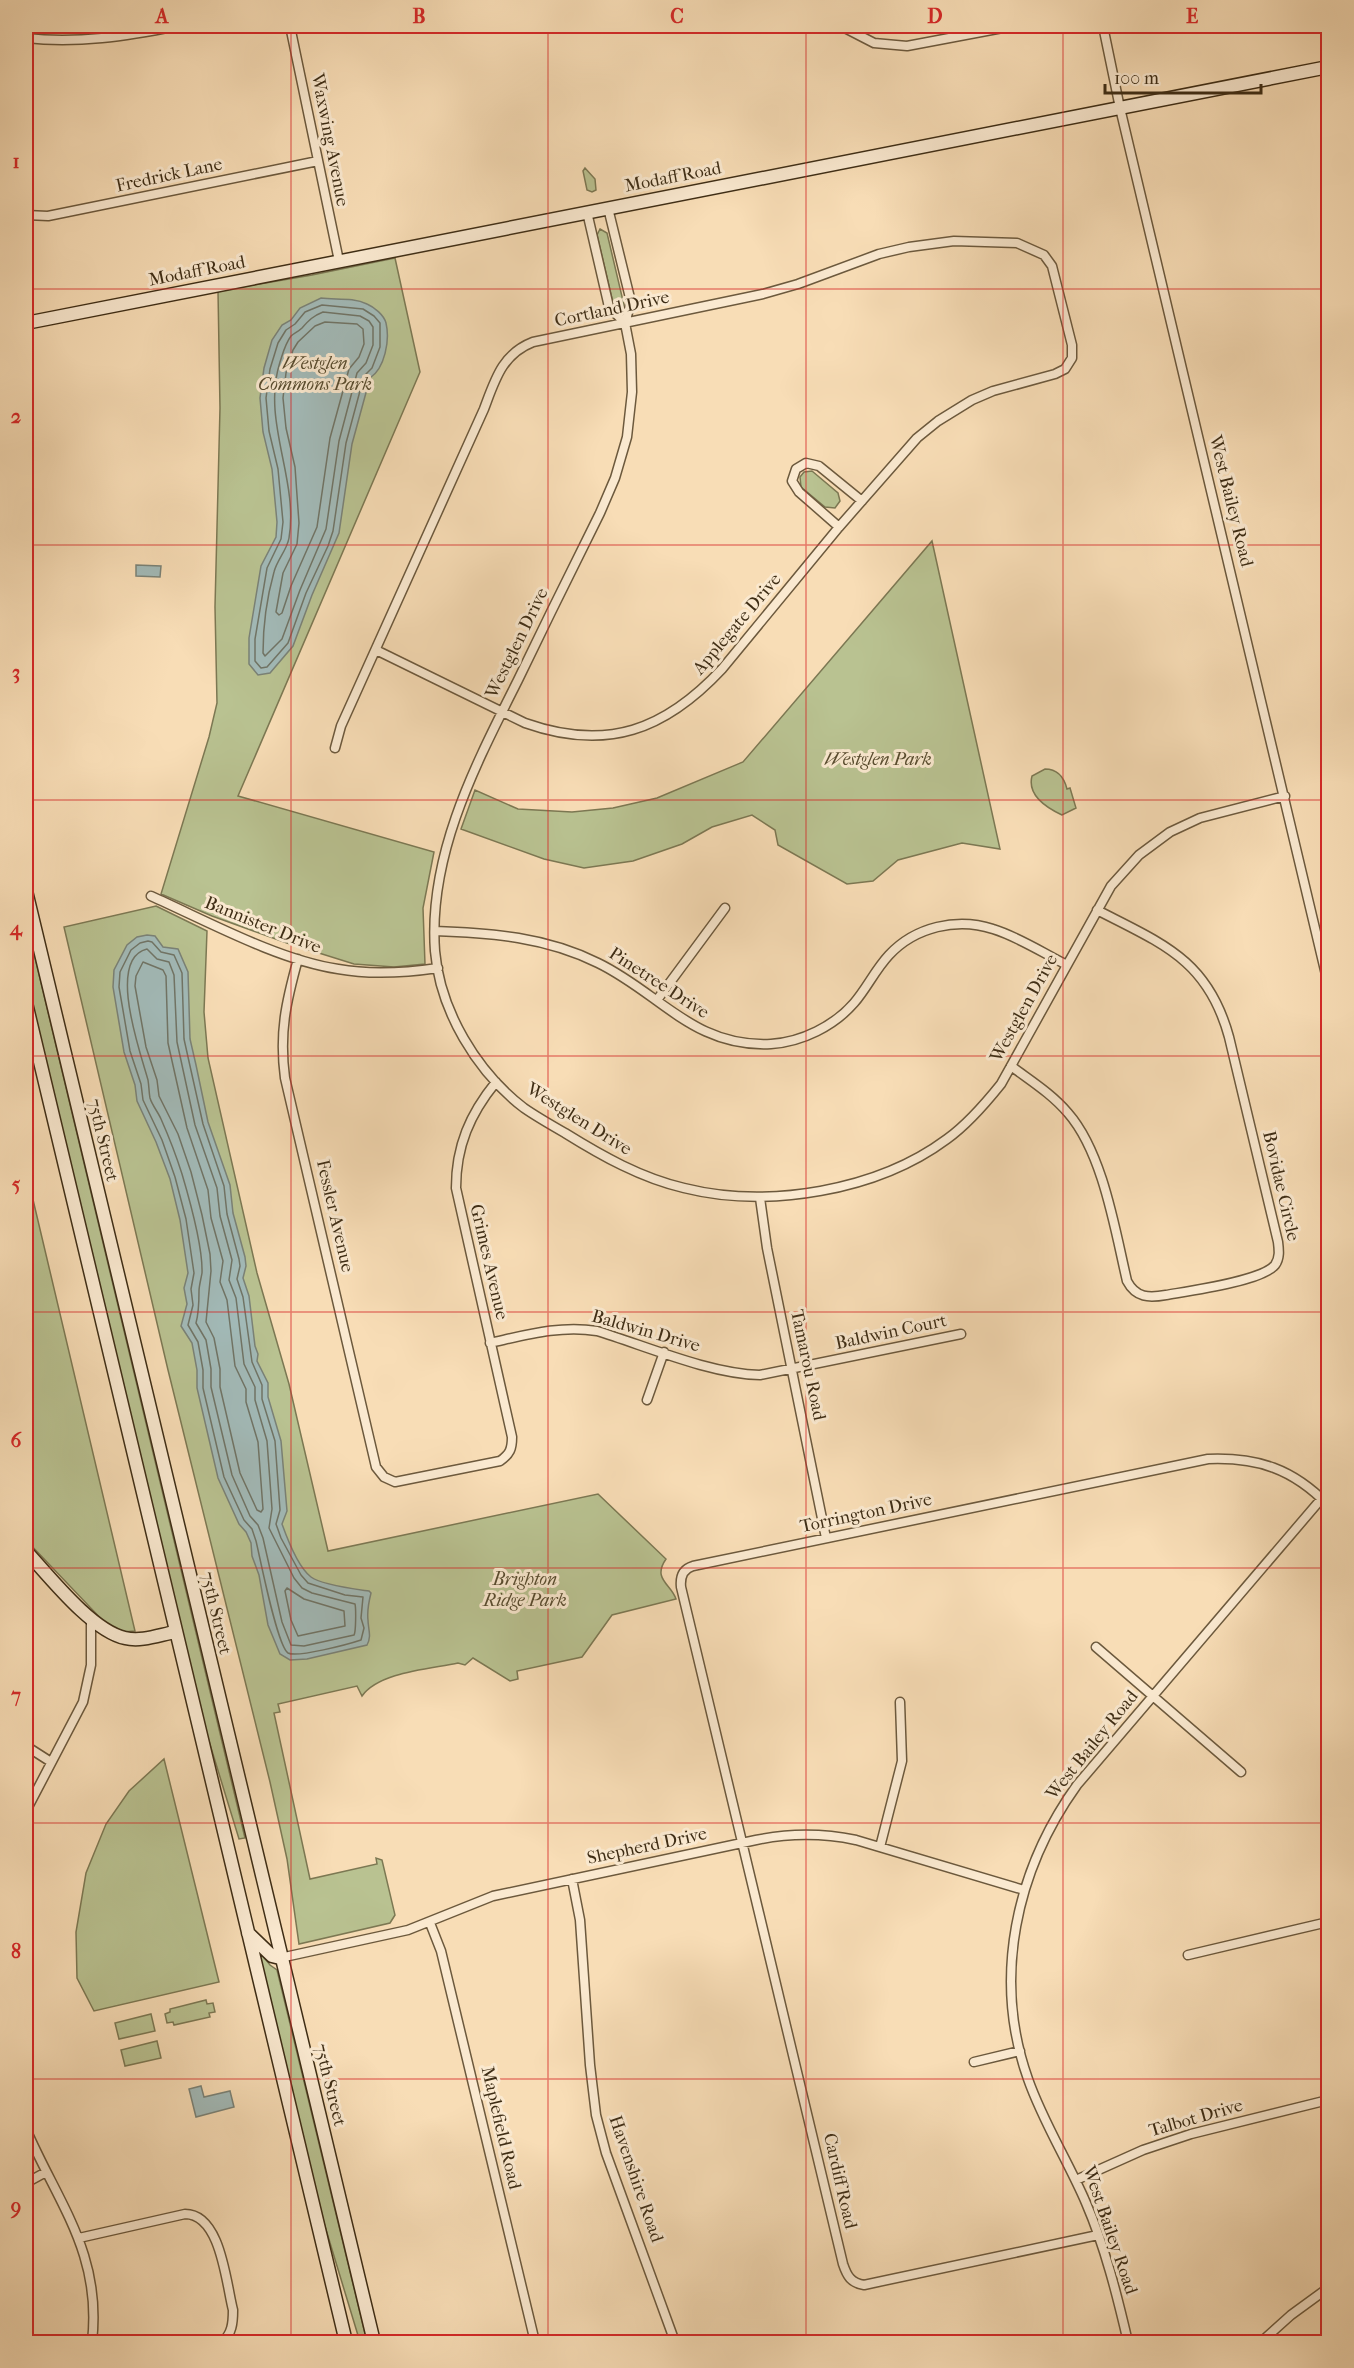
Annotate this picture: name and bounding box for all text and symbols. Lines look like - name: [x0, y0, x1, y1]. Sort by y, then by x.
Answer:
- text: A: [154, 5, 170, 28]
- text: B: [412, 5, 426, 28]
- text: C: [670, 5, 684, 28]
- text: D: [927, 5, 943, 28]
- text: E: [1186, 5, 1198, 28]
- scale bar: [1105, 57, 1261, 95]
- text: 100 m: [1114, 68, 1159, 89]
- street label: Waxwing Avenue: [307, 71, 353, 208]
- text: 1: [12, 150, 20, 173]
- street label: Fredrick Lane: [114, 153, 224, 197]
- street label: Modaff Road: [623, 157, 723, 197]
- street label: Modaff Road: [147, 251, 247, 291]
- street label: Cortland Drive: [553, 287, 671, 331]
- park label: Westglen Commons Park: [258, 353, 372, 395]
- text: 2: [11, 405, 21, 428]
- street label: West Bailey Road: [1204, 432, 1258, 569]
- street label: Applegate Drive: [688, 569, 786, 680]
- street label: Westglen Drive: [481, 584, 553, 702]
- text: 3: [12, 661, 20, 684]
- park label: Westglen Park: [824, 749, 932, 770]
- street label: Bannister Drive: [202, 892, 324, 958]
- text: 4: [9, 917, 23, 941]
- street label: Pinetree Drive: [605, 943, 713, 1023]
- street label: Westglen Drive: [985, 950, 1062, 1066]
- street label: Westglen Drive: [522, 1078, 636, 1160]
- street label: 75th Street: [83, 1097, 123, 1184]
- street label: Bovidae Circle: [1258, 1129, 1304, 1243]
- street label: Fessler Avenue: [312, 1158, 358, 1275]
- text: 5: [12, 1173, 21, 1196]
- street label: Grimes Avenue: [465, 1202, 513, 1322]
- street label: Baldwin Drive: [589, 1306, 703, 1356]
- street label: Tamarou Road: [786, 1308, 830, 1423]
- street label: Baldwin Court: [834, 1310, 949, 1354]
- text: 6: [11, 1429, 23, 1452]
- street label: Torrington Drive: [798, 1489, 934, 1537]
- park label: Brighton Ridge Park: [482, 1569, 567, 1611]
- street label: 75th Street: [196, 1570, 236, 1657]
- text: 7: [10, 1684, 21, 1707]
- street label: West Bailey Road: [1041, 1686, 1143, 1805]
- street label: Shepherd Drive: [585, 1823, 709, 1869]
- text: 8: [11, 1940, 21, 1963]
- street label: 75th Street: [310, 2042, 351, 2129]
- street label: Maplefield Road: [477, 2064, 525, 2192]
- street label: Talbot Drive: [1147, 2095, 1245, 2141]
- street label: Havenshire Road: [604, 2113, 668, 2245]
- street label: Cardiff Road: [819, 2131, 861, 2231]
- street label: West Bailey Road: [1078, 2162, 1142, 2297]
- text: 9: [10, 2196, 21, 2219]

